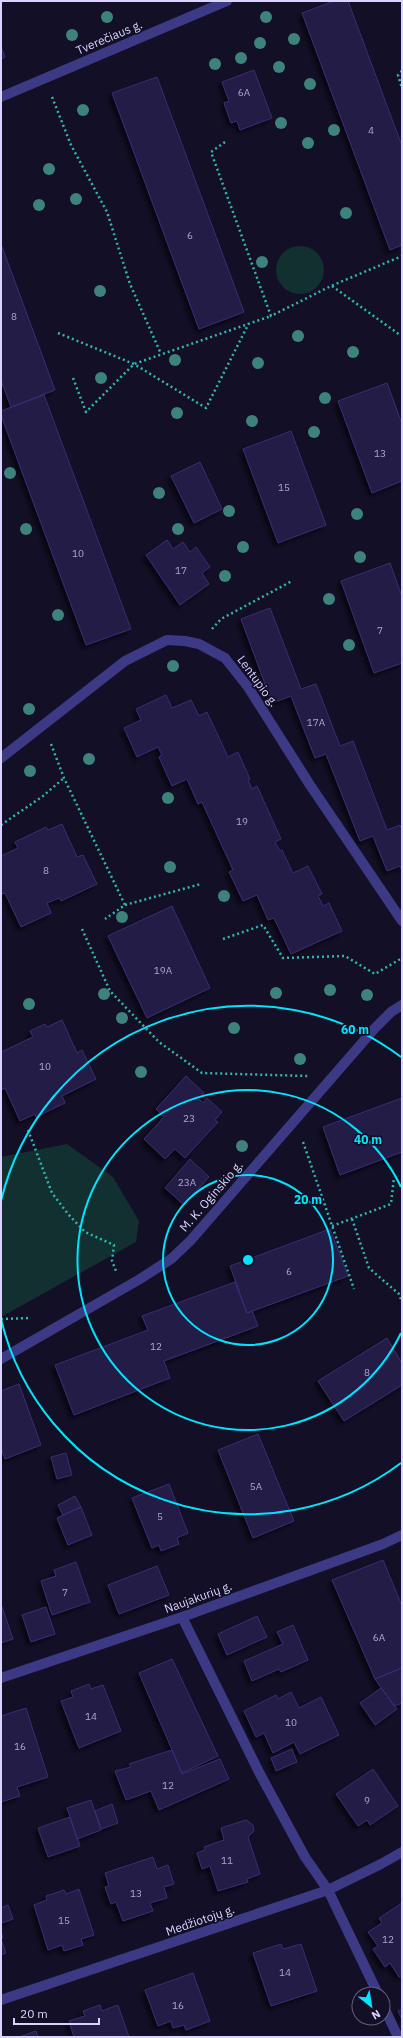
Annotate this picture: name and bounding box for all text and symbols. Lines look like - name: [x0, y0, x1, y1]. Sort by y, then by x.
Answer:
- street label: Tverečiaus g.: [74, 16, 144, 58]
- house number: 6A: [238, 86, 251, 99]
- house number: 4: [368, 124, 374, 137]
- house number: 6: [187, 229, 193, 242]
- house number: 8: [11, 310, 17, 323]
- house number: 13: [374, 447, 386, 460]
- house number: 15: [278, 481, 290, 494]
- house number: 10: [72, 547, 84, 560]
- house number: 17: [175, 564, 187, 577]
- house number: 7: [377, 624, 383, 637]
- street label: Lentupio g.: [234, 652, 282, 710]
- house number: 17A: [307, 716, 326, 729]
- house number: 19: [236, 815, 248, 828]
- house number: 8: [43, 864, 49, 877]
- house number: 19A: [154, 964, 173, 977]
- text: 60 m: [341, 1022, 369, 1037]
- house number: 10: [39, 1060, 51, 1073]
- house number: 23: [183, 1112, 195, 1125]
- text: 40 m: [354, 1132, 382, 1147]
- street label: M. K. Oginskio g.: [176, 1158, 246, 1234]
- house number: 23A: [178, 1176, 197, 1189]
- text: 20 m: [294, 1192, 322, 1207]
- centre of rings: [241, 1253, 255, 1267]
- house number: 6: [286, 1265, 292, 1278]
- house number: 12: [150, 1340, 162, 1353]
- house number: 8: [364, 1366, 370, 1379]
- house number: 5A: [250, 1480, 263, 1493]
- house number: 5: [157, 1510, 163, 1523]
- street label: Naujakurių g.: [162, 1578, 234, 1616]
- house number: 7: [62, 1586, 68, 1599]
- house number: 6A: [373, 1631, 386, 1644]
- house number: 14: [85, 1710, 97, 1723]
- house number: 10: [285, 1716, 297, 1729]
- house number: 16: [14, 1740, 26, 1753]
- house number: 12: [162, 1779, 174, 1792]
- house number: 9: [364, 1794, 370, 1807]
- house number: 11: [221, 1854, 233, 1867]
- house number: 13: [130, 1887, 142, 1900]
- street label: Medžiotojų g.: [164, 1901, 236, 1939]
- house number: 15: [58, 1914, 70, 1927]
- house number: 12: [382, 1933, 394, 1946]
- house number: 14: [279, 1966, 291, 1979]
- north arrow: [351, 1986, 391, 2026]
- house number: 16: [172, 1999, 184, 2012]
- scale bar: [14, 2000, 99, 2026]
- text: 20 m: [20, 2006, 48, 2021]
- text: N: [369, 2007, 383, 2023]

